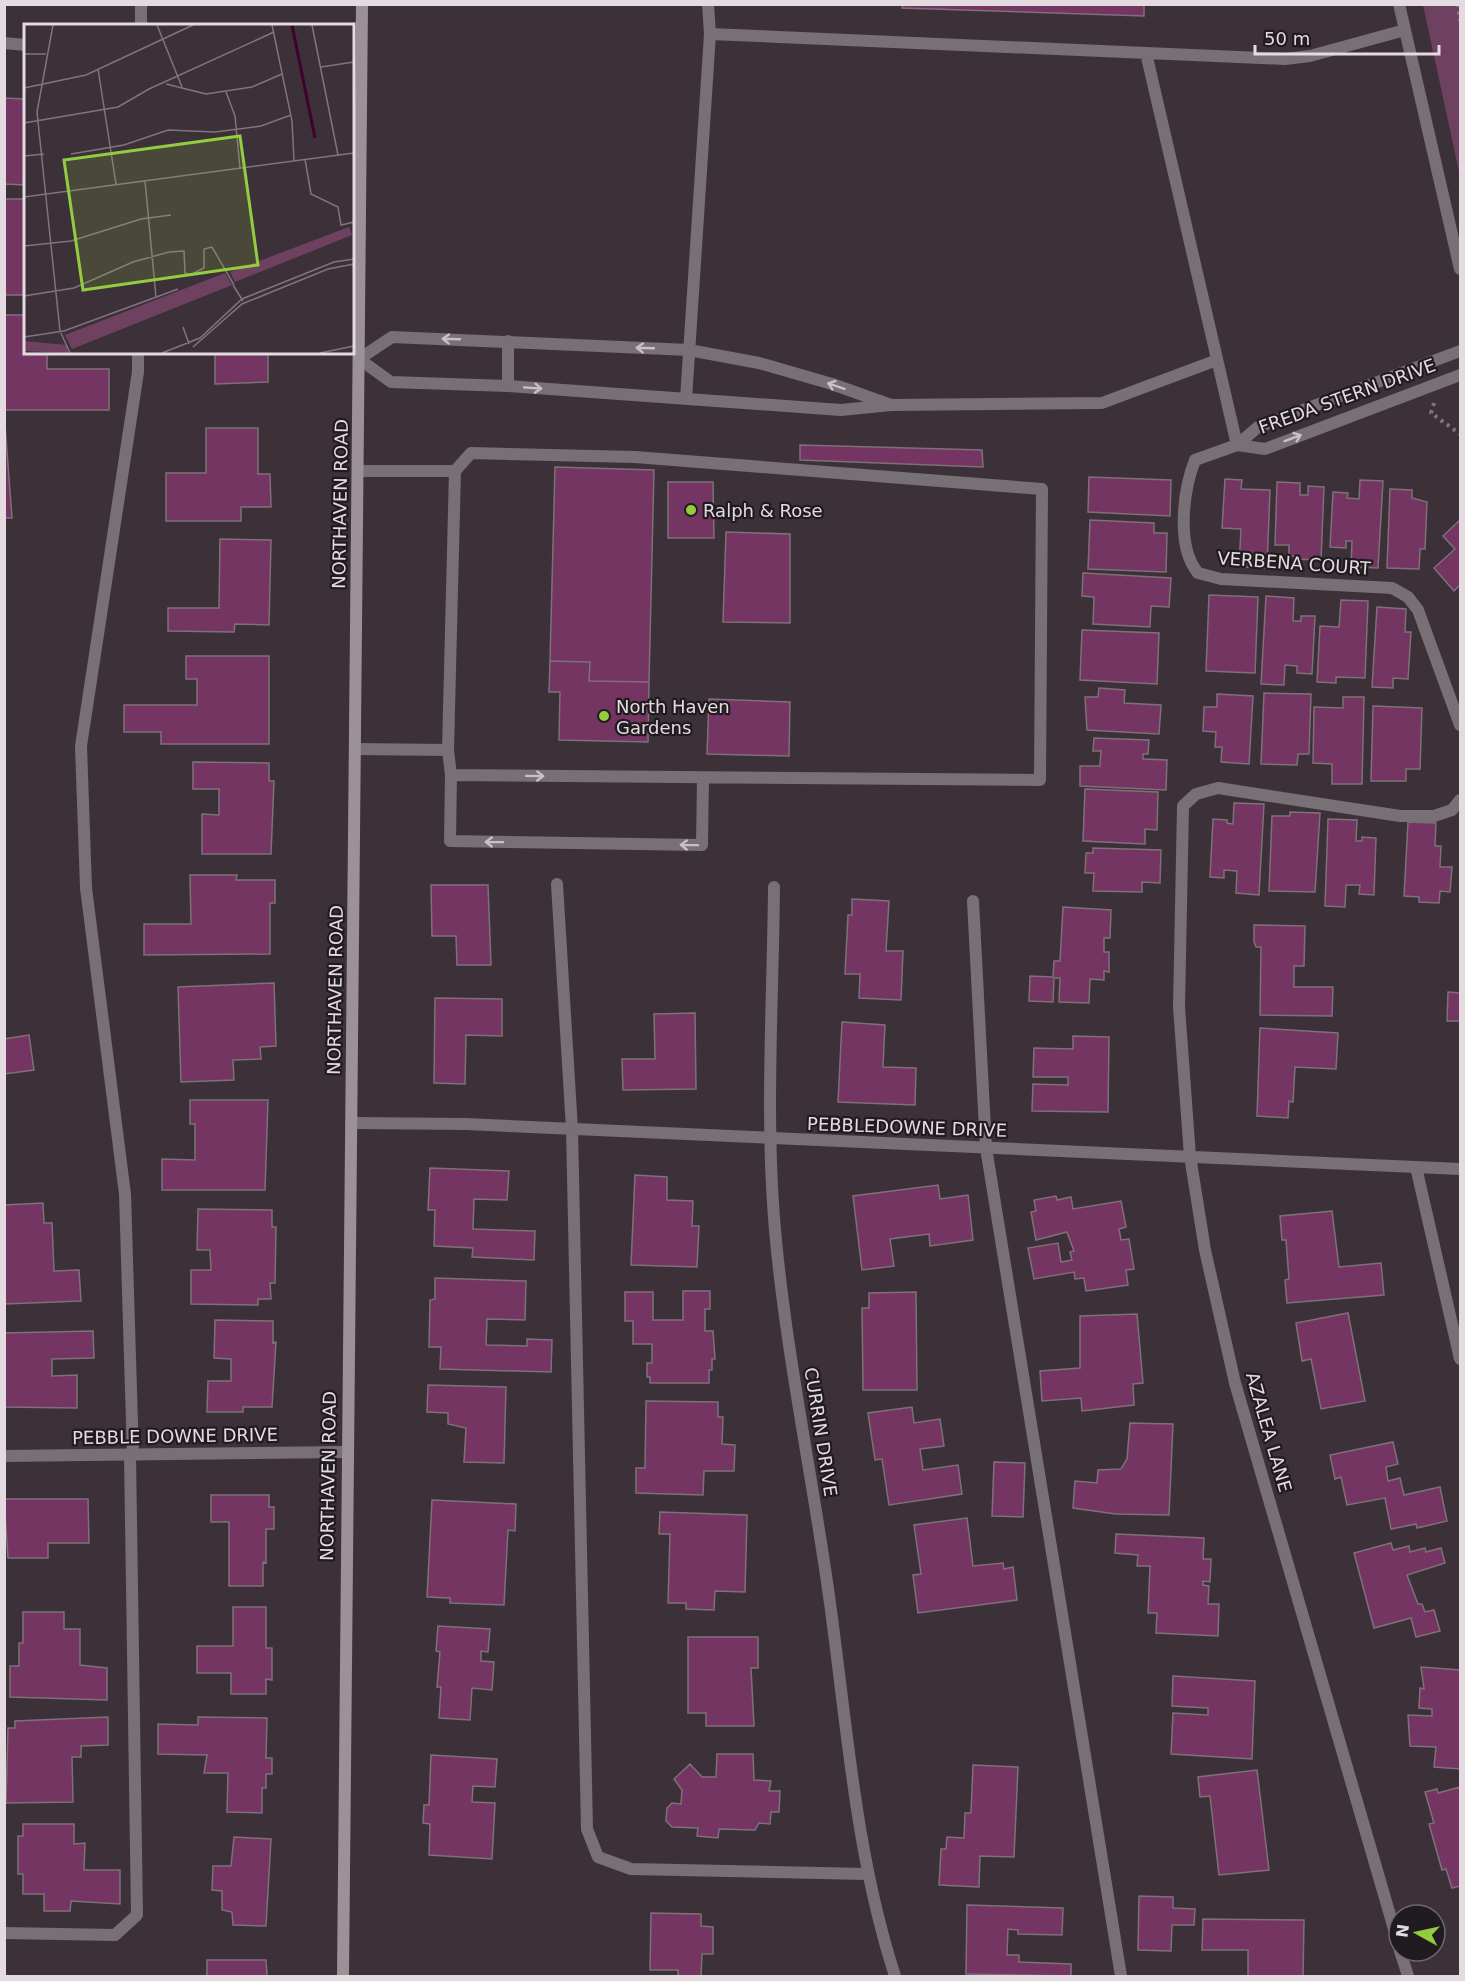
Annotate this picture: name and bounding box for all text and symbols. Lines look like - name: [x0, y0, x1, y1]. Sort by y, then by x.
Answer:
- scale bar: [1255, 18, 1440, 56]
- inset map: [24, 24, 354, 354]
- text: 50 m: [1264, 28, 1310, 49]
- one-way arrow: [441, 334, 461, 345]
- one-way arrow: [636, 343, 656, 354]
- street label: FREDA STERN DRIVE: [1256, 354, 1438, 438]
- one-way arrow: [827, 379, 846, 390]
- one-way arrow: [522, 383, 542, 394]
- street label: NORTHAVEN ROAD: [328, 419, 352, 589]
- one-way arrow: [1283, 432, 1302, 443]
- place label: Ralph & Rose: [703, 500, 823, 521]
- marker: Ralph & Rose: [684, 503, 698, 517]
- street label: VERBENA COURT: [1217, 547, 1372, 579]
- place label: North Haven Gardens: [616, 696, 730, 738]
- marker: North Haven Gardens: [597, 709, 611, 723]
- one-way arrow: [525, 770, 545, 782]
- one-way arrow: [485, 836, 505, 848]
- one-way arrow: [680, 839, 700, 851]
- street label: NORTHAVEN ROAD: [323, 905, 347, 1075]
- street label: PEBBLEDOWNE DRIVE: [807, 1113, 1007, 1141]
- street label: CURRIN DRIVE: [800, 1366, 842, 1498]
- street label: AZALEA LANE: [1242, 1370, 1296, 1494]
- street label: NORTHAVEN ROAD: [316, 1391, 340, 1561]
- street label: PEBBLE DOWNE DRIVE: [72, 1424, 278, 1448]
- north arrow: [1387, 1903, 1447, 1963]
- text: N: [1392, 1923, 1413, 1939]

